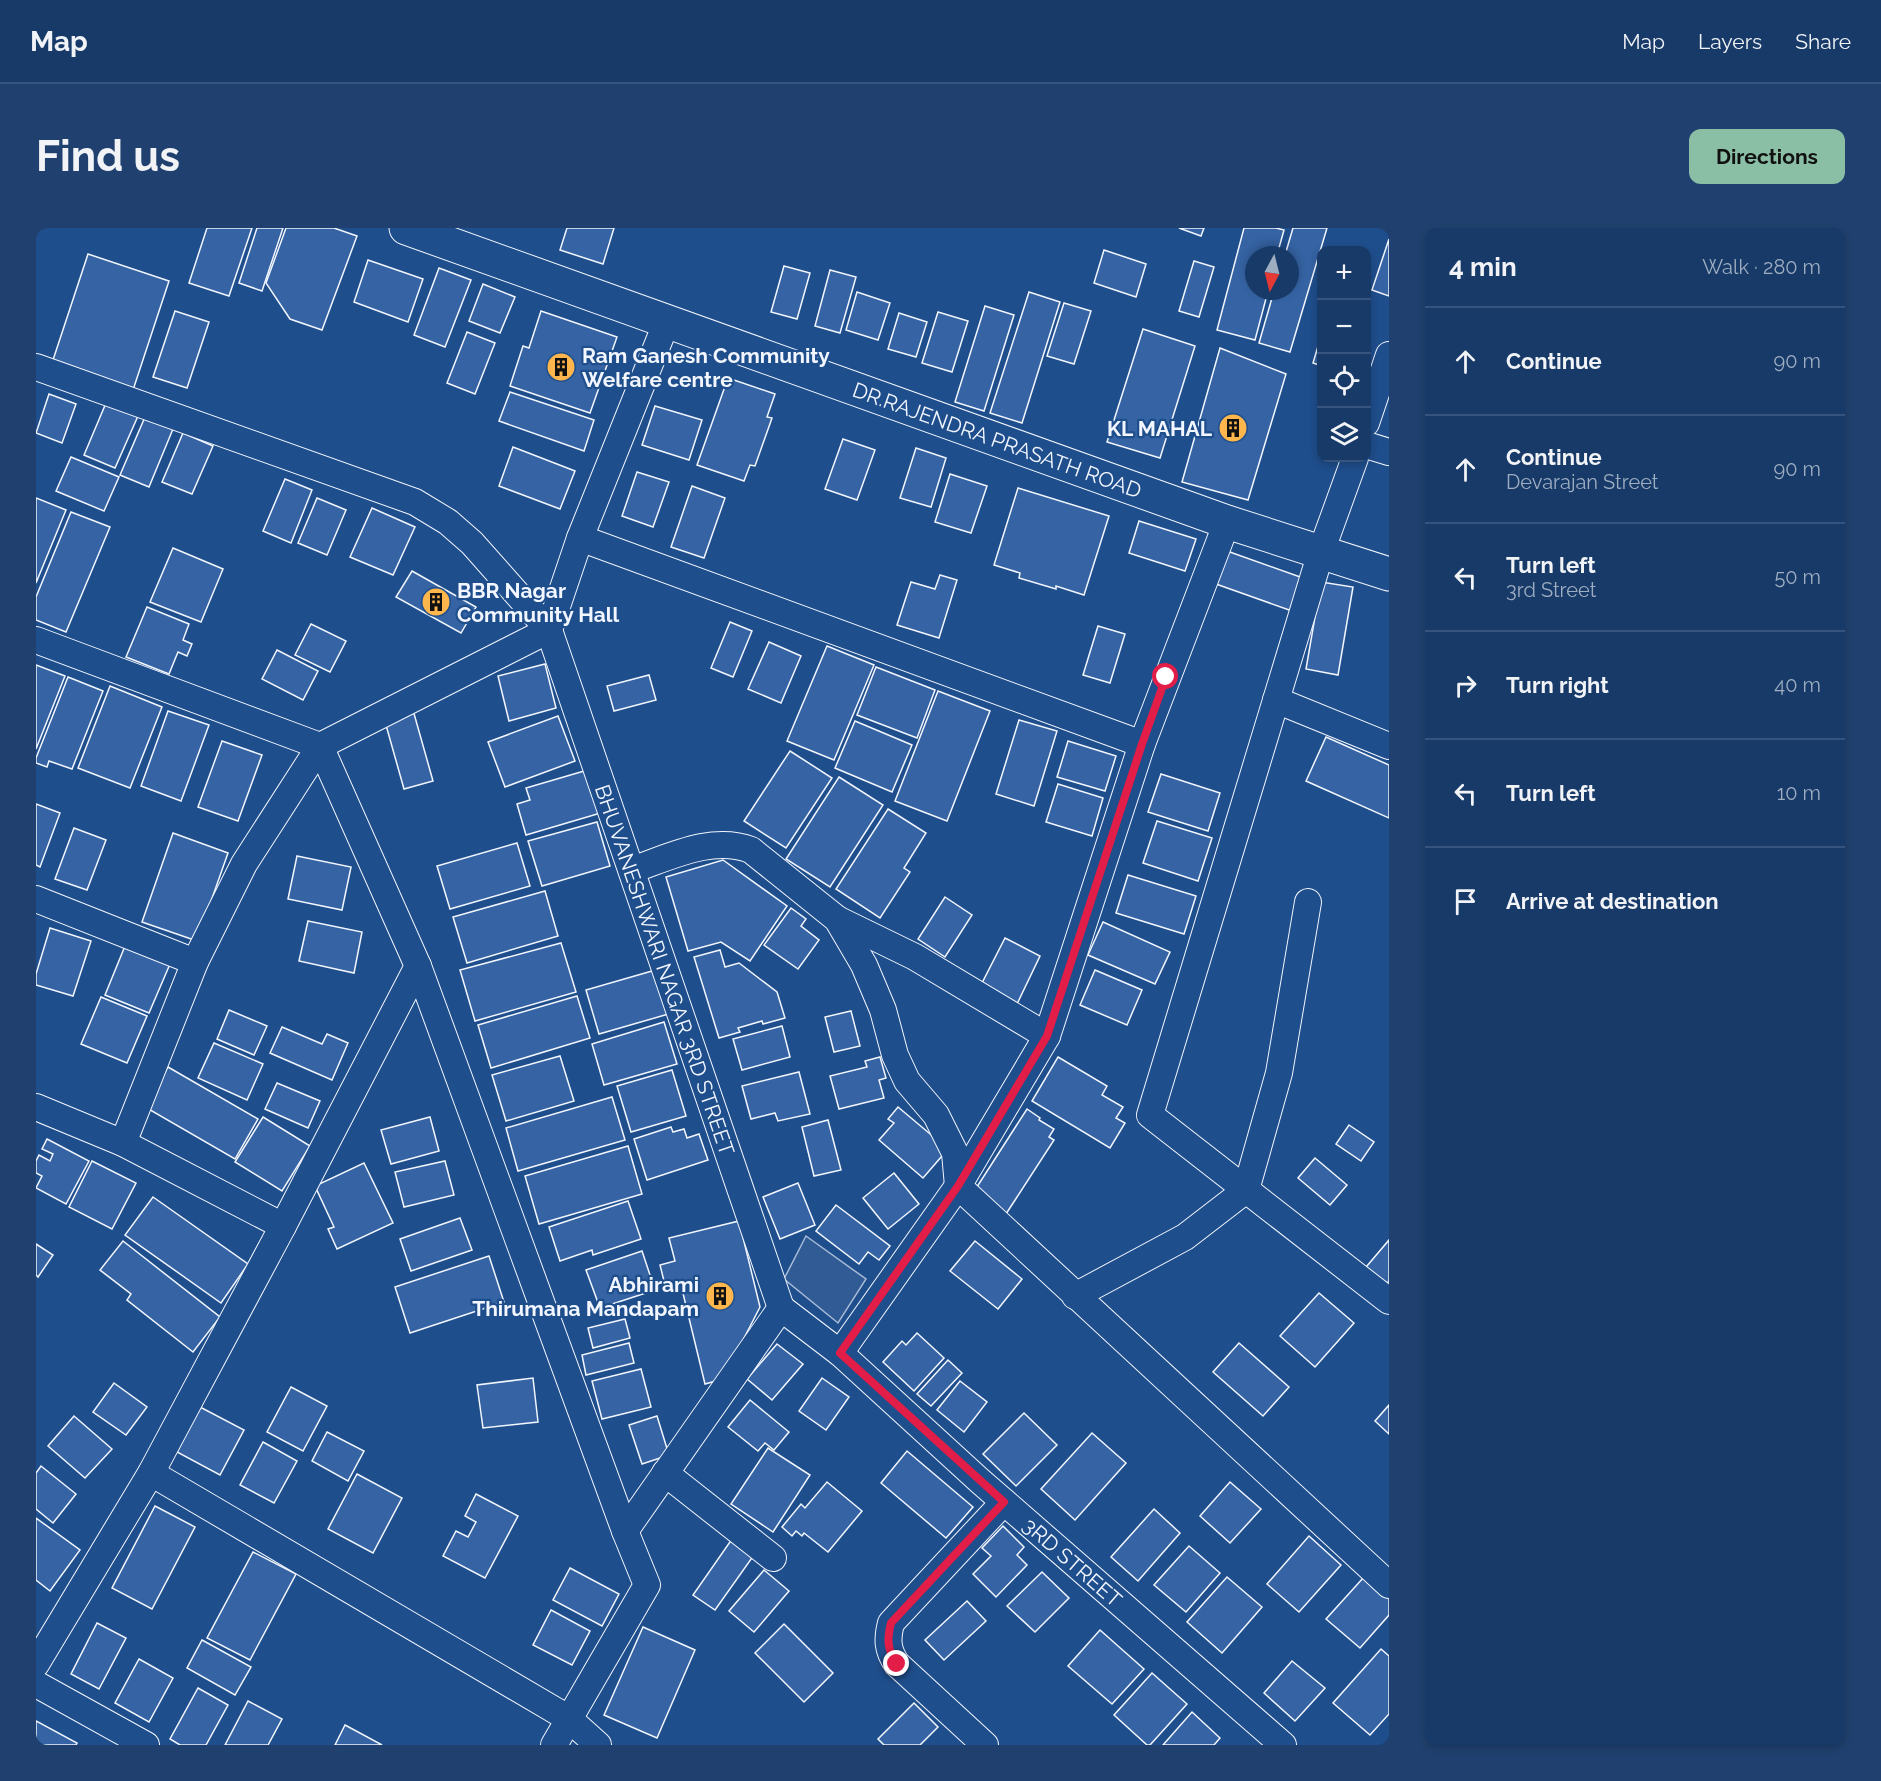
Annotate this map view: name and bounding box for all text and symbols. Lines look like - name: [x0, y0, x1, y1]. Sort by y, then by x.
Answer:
- text: Map: [30, 25, 88, 58]
- text: Map: [1622, 29, 1665, 54]
- text: Layers: [1698, 29, 1762, 54]
- text: Share: [1795, 29, 1851, 54]
- button: Directions: [1689, 129, 1845, 184]
- text: Find us: [36, 132, 180, 181]
- north arrow: [1245, 246, 1299, 300]
- map controls: [1317, 246, 1371, 462]
- button: +: [1317, 246, 1371, 300]
- text: 4 min: [1449, 252, 1517, 282]
- text: Walk · 280 m: [1702, 255, 1821, 279]
- button: −: [1317, 300, 1371, 354]
- place label: Ram Ganesh Community Welfare centre: [582, 343, 830, 392]
- icon: ahead: [1449, 345, 1482, 378]
- text: Continue: [1506, 348, 1602, 374]
- text: 90 m: [1774, 349, 1821, 373]
- building icon: Ram Ganesh Community Welfare centre: [545, 351, 577, 383]
- button: locate: [1317, 354, 1371, 408]
- street label: DR.RAJENDRA PRASATH ROAD: [849, 377, 1145, 503]
- button: layers: [1317, 408, 1371, 462]
- building icon: KL MAHAL: [1217, 412, 1249, 444]
- place label: KL MAHAL: [1107, 416, 1213, 441]
- text: Continue: [1506, 444, 1602, 470]
- icon: ahead: [1449, 453, 1482, 486]
- text: 90 m: [1774, 457, 1821, 481]
- text: Devarajan Street: [1506, 470, 1659, 494]
- text: Turn left: [1506, 552, 1596, 578]
- icon: left: [1449, 561, 1482, 594]
- text: 50 m: [1774, 565, 1821, 589]
- place label: BBR Nagar Community Hall: [457, 578, 620, 627]
- text: 3rd Street: [1506, 578, 1596, 602]
- building icon: BBR Nagar Community Hall: [420, 586, 452, 618]
- route start: [1152, 663, 1178, 689]
- icon: right: [1449, 669, 1482, 702]
- text: Turn right: [1506, 672, 1609, 698]
- text: 40 m: [1774, 673, 1821, 697]
- icon: left: [1449, 777, 1482, 810]
- text: Turn left: [1506, 780, 1596, 806]
- street label: BHUVANESHWARI NAGAR 3RD STREET: [590, 781, 740, 1158]
- text: 10 m: [1777, 781, 1821, 805]
- icon: arrive: [1449, 885, 1482, 918]
- text: Arrive at destination: [1506, 888, 1719, 914]
- place label: Abhirami Thirumana Mandapam: [472, 1272, 699, 1321]
- building icon: Abhirami Thirumana Mandapam: [704, 1280, 736, 1312]
- street label: 3RD STREET: [1018, 1512, 1128, 1612]
- route end: [883, 1650, 909, 1676]

